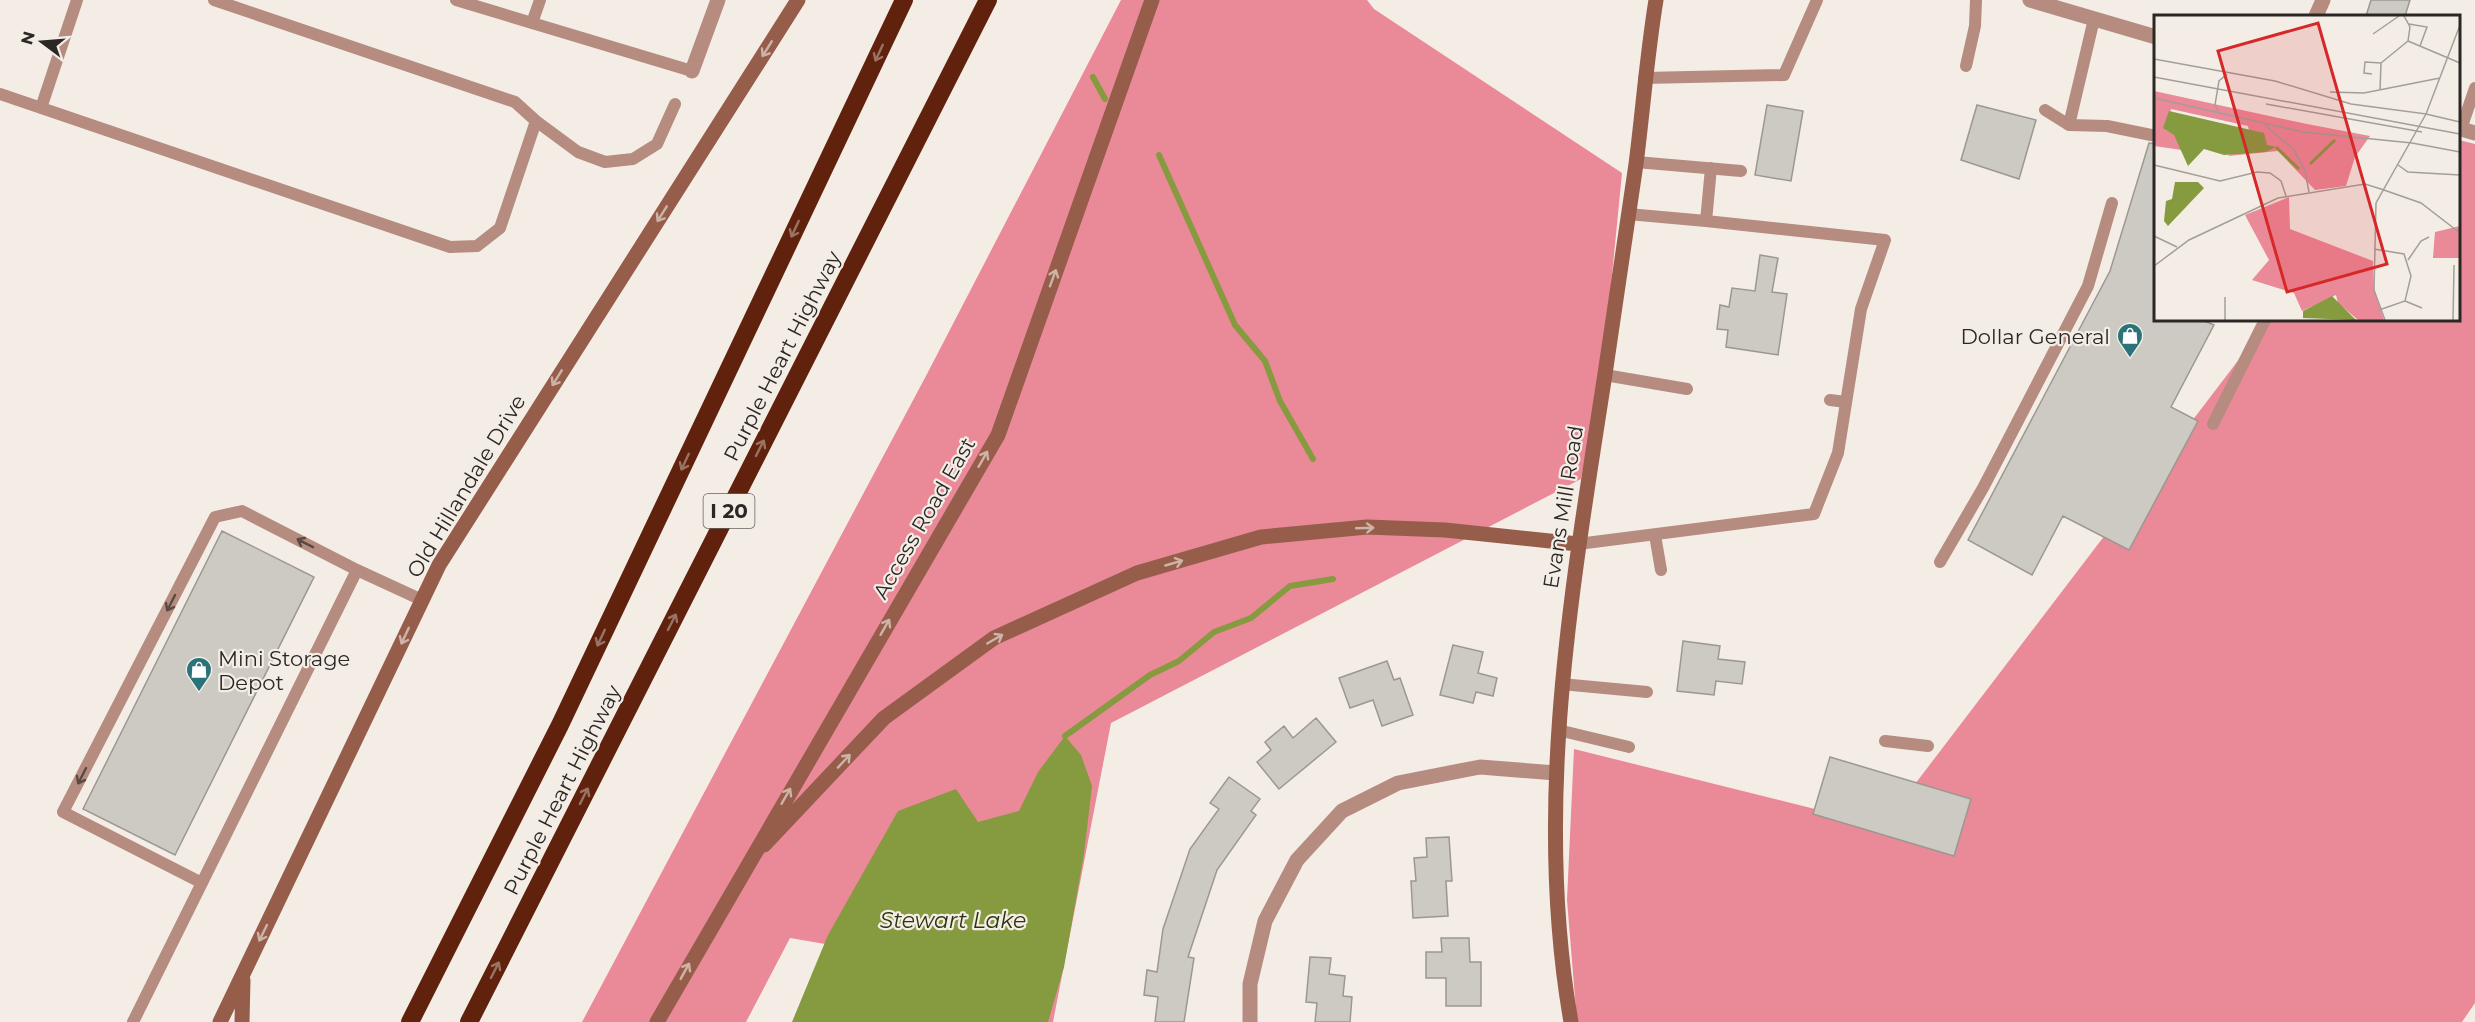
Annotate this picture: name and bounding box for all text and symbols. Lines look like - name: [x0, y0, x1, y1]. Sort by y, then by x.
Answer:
- north arrow: [12, 12, 72, 72]
- inset map: [2154, 15, 2460, 321]
- text: N: [17, 29, 39, 47]
- one-way arrow: [761, 40, 773, 57]
- one-way arrow: [873, 43, 885, 61]
- one-way arrow: [656, 205, 668, 222]
- one-way arrow: [789, 219, 801, 237]
- street label: Purple Heart Highway: [718, 246, 846, 465]
- one-way arrow: [1049, 269, 1060, 288]
- shop icon: Dollar General: [2115, 321, 2145, 359]
- place label: Dollar General: [1960, 324, 2110, 349]
- one-way arrow: [551, 369, 563, 386]
- street label: Old Hillandale Drive: [401, 390, 531, 582]
- street label: Evans Mill Road: [1538, 424, 1588, 590]
- street label: Access Road East: [868, 433, 980, 603]
- one-way arrow: [755, 440, 767, 458]
- one-way arrow: [978, 451, 990, 468]
- one-way arrow: [678, 453, 690, 471]
- road number: I 20: [704, 494, 754, 528]
- one-way arrow: [1354, 522, 1374, 533]
- one-way arrow: [296, 537, 314, 549]
- one-way arrow: [1164, 557, 1183, 568]
- one-way arrow: [165, 593, 176, 611]
- one-way arrow: [667, 614, 678, 632]
- one-way arrow: [879, 619, 891, 636]
- one-way arrow: [398, 626, 410, 644]
- one-way arrow: [595, 629, 606, 647]
- one-way arrow: [986, 632, 1003, 644]
- place label: Mini Storage Depot: [218, 646, 350, 695]
- shop icon: Mini Storage Depot: [184, 655, 214, 693]
- street label: Purple Heart Highway: [498, 680, 626, 899]
- one-way arrow: [837, 753, 851, 768]
- one-way arrow: [76, 767, 88, 784]
- one-way arrow: [578, 787, 590, 805]
- one-way arrow: [780, 788, 792, 805]
- water label: Stewart Lake: [880, 907, 1026, 934]
- one-way arrow: [256, 923, 268, 941]
- one-way arrow: [490, 961, 501, 979]
- one-way arrow: [680, 963, 692, 980]

